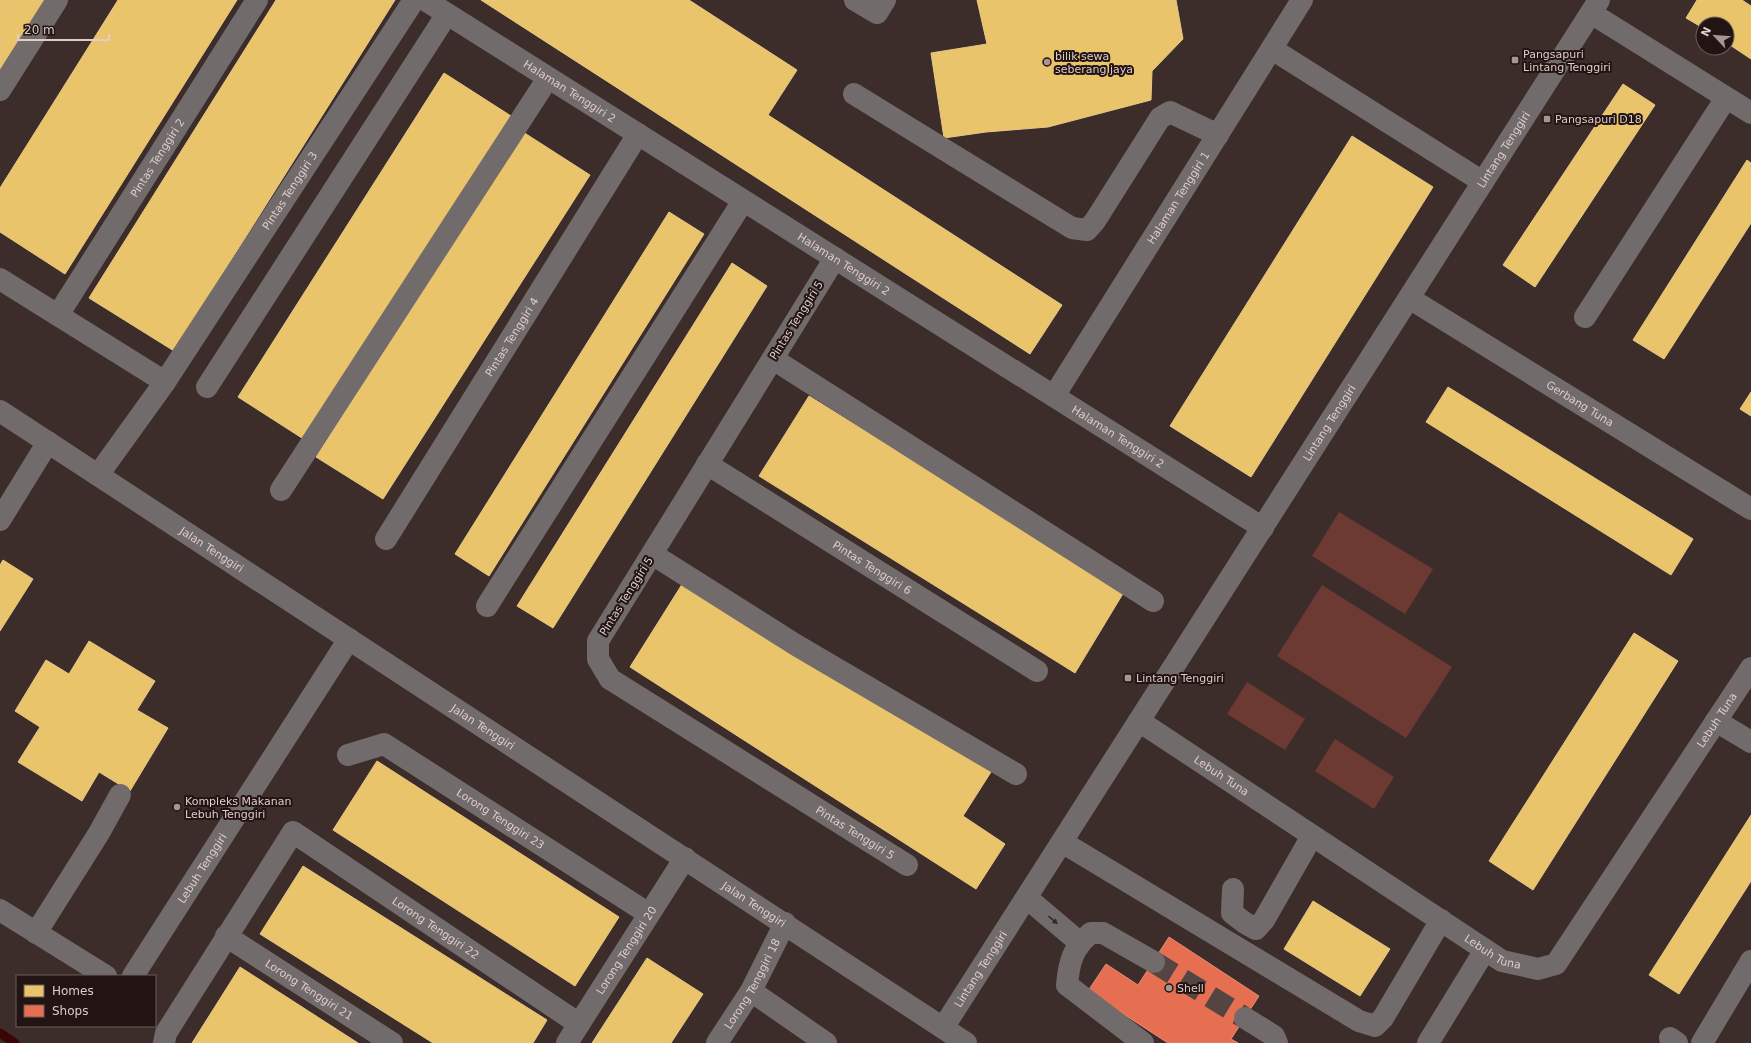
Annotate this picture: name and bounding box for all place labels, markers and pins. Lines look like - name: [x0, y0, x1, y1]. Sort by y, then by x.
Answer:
- place label: Pangsapuri Lintang Tenggiri: [1523, 48, 1611, 74]
- place label: bilik sewa seberang jaya: [1055, 50, 1133, 76]
- marker: Pangsapuri Lintang Tenggiri: [1510, 55, 1520, 65]
- marker: bilik sewa seberang jaya: [1042, 57, 1052, 67]
- place label: Pangsapuri D18: [1555, 113, 1642, 126]
- marker: Pangsapuri D18: [1542, 114, 1552, 124]
- place label: Lintang Tenggiri: [1136, 672, 1224, 685]
- marker: Lintang Tenggiri: [1123, 673, 1133, 683]
- place label: Kompleks Makanan Lebuh Tenggiri: [185, 795, 291, 821]
- marker: Kompleks Makanan Lebuh Tenggiri: [172, 802, 182, 812]
- place label: Shell: [1177, 982, 1204, 995]
- marker: Shell: [1164, 983, 1174, 993]

